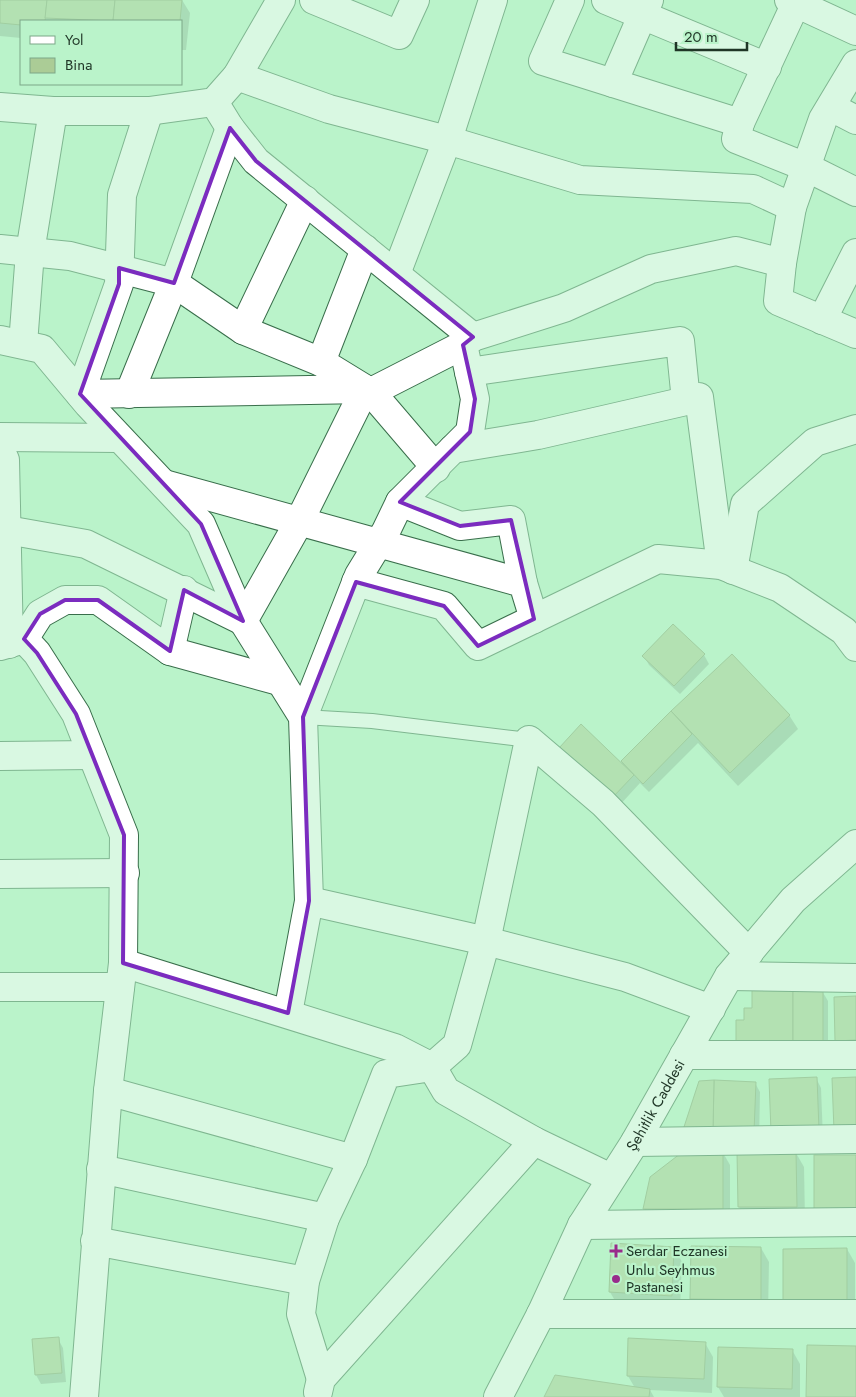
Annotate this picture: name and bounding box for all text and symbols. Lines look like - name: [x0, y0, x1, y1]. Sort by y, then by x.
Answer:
- legend: [20, 20, 182, 85]
- scale bar: [676, 20, 747, 52]
- text: 20 m: [684, 26, 718, 48]
- text: Yol: [65, 29, 84, 51]
- text: Bina: [65, 54, 92, 76]
- street label: Şehitlik Caddesi: [621, 1056, 690, 1156]
- place label: Serdar Eczanesi: [626, 1240, 728, 1262]
- marker: Serdar Eczanesi: [610, 1245, 622, 1257]
- place label: Unlu Seyhmus Pastanesi: [626, 1259, 715, 1298]
- marker: Unlu Seyhmus Pastanesi: [610, 1273, 622, 1285]

